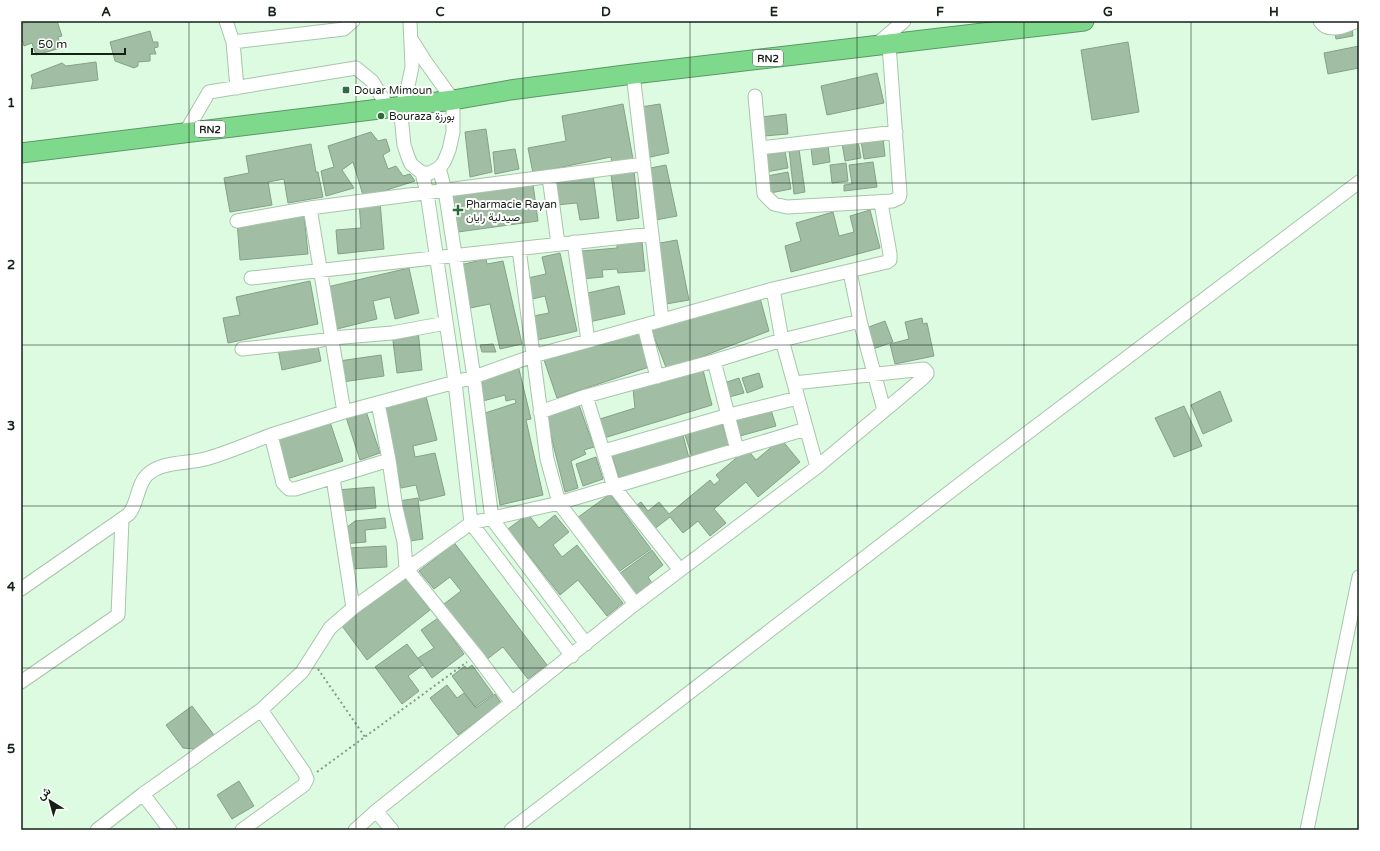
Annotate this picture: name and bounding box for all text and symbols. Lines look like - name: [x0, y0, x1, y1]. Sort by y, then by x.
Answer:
- text: A: [101, 4, 111, 20]
- text: B: [267, 4, 277, 20]
- text: C: [435, 4, 445, 20]
- text: D: [601, 4, 611, 20]
- text: E: [770, 4, 778, 20]
- text: F: [936, 4, 944, 20]
- text: G: [1103, 4, 1113, 20]
- text: H: [1269, 4, 1279, 20]
- scale bar: [32, 30, 125, 56]
- text: 50 m: [38, 37, 67, 51]
- road number: RN2: [753, 50, 783, 66]
- place label: Douar Mimoun: [354, 84, 432, 97]
- marker: Douar Mimoun: [341, 85, 351, 95]
- text: 1: [7, 95, 15, 111]
- place label: Bouraza بورزة: [389, 110, 455, 123]
- marker: Bouraza بورزة: [376, 111, 386, 121]
- road number: RN2: [195, 121, 225, 137]
- place label: Pharmacie Rayan صيدلية رايان: [466, 198, 557, 224]
- marker: Pharmacie Rayan صيدلية رايان: [453, 205, 463, 215]
- text: 2: [7, 257, 15, 273]
- text: 3: [7, 418, 15, 434]
- text: 4: [7, 579, 16, 595]
- text: 5: [7, 741, 15, 757]
- north arrow: [30, 781, 70, 821]
- text: ش: [35, 784, 53, 803]

